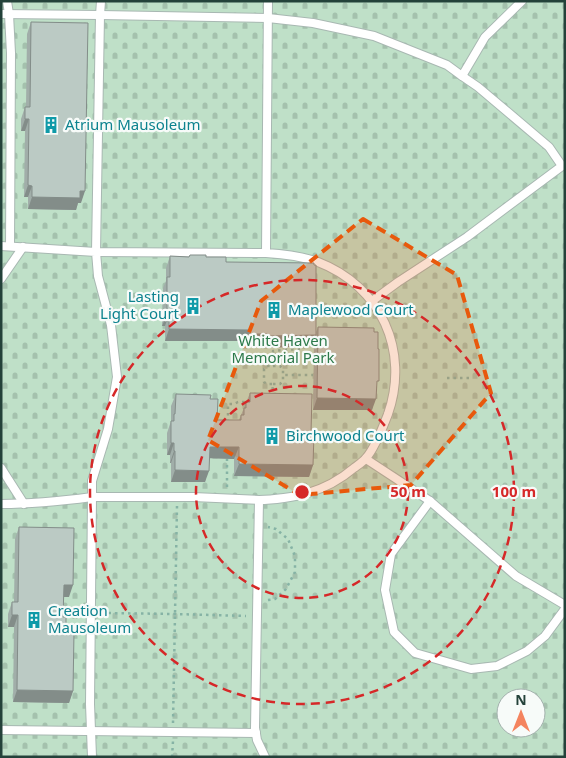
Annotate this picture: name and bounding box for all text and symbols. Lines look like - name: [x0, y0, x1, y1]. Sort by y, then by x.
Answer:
- place label: Atrium Mausoleum: [65, 114, 200, 134]
- building icon: Atrium Mausoleum: [41, 115, 61, 135]
- place label: Lasting Light Court: [100, 286, 180, 323]
- building icon: Lasting Light Court: [183, 296, 203, 316]
- place label: Maplewood Court: [288, 299, 414, 319]
- building icon: Maplewood Court: [264, 300, 284, 320]
- park label: White Haven Memorial Park: [231, 330, 335, 367]
- place label: Birchwood Court: [286, 425, 405, 445]
- building icon: Birchwood Court: [262, 426, 282, 446]
- text: 50 m: [390, 481, 426, 501]
- text: 100 m: [492, 481, 536, 501]
- centre of rings: [293, 483, 311, 501]
- place label: Creation Mausoleum: [48, 600, 131, 637]
- building icon: Creation Mausoleum: [24, 610, 44, 630]
- north arrow: [496, 688, 546, 738]
- text: N: [515, 690, 527, 709]

